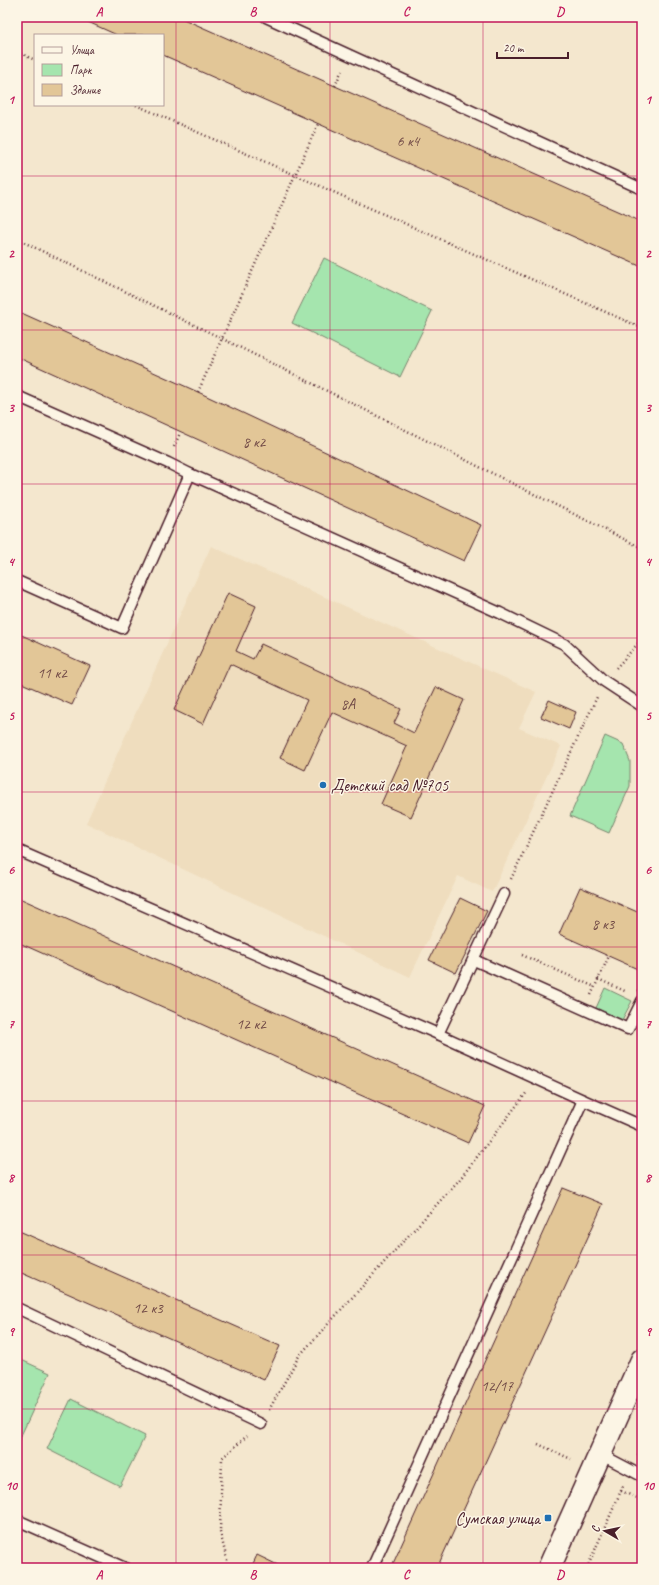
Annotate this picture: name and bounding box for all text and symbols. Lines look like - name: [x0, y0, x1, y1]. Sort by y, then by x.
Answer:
- text: A: [96, 4, 104, 20]
- text: B: [250, 4, 258, 20]
- text: C: [403, 4, 411, 20]
- text: D: [556, 4, 565, 20]
- legend: [34, 34, 164, 106]
- scale bar: [497, 34, 568, 60]
- text: 20 m: [503, 40, 525, 56]
- text: Улица: [70, 42, 95, 58]
- text: Парк: [70, 62, 93, 78]
- text: Здание: [70, 82, 101, 98]
- text: 1: [8, 92, 16, 108]
- text: 1: [645, 92, 653, 108]
- house number: 6 к4: [397, 132, 421, 151]
- text: 2: [8, 246, 15, 262]
- text: 2: [645, 246, 652, 262]
- text: 3: [8, 400, 15, 416]
- text: 3: [645, 400, 652, 416]
- house number: 8 к2: [243, 433, 267, 452]
- text: 4: [8, 554, 16, 570]
- text: 4: [645, 554, 653, 570]
- house number: 11 к2: [37, 664, 68, 683]
- house number: 8А: [341, 695, 357, 714]
- text: 5: [8, 708, 15, 724]
- text: 5: [645, 708, 652, 724]
- place label: Детский сад №705: [331, 775, 450, 796]
- marker: Детский сад №705: [318, 780, 328, 790]
- text: 6: [8, 862, 15, 878]
- text: 6: [645, 862, 652, 878]
- house number: 8 к3: [592, 915, 616, 934]
- house number: 12 к2: [236, 1015, 267, 1034]
- text: 7: [8, 1016, 15, 1032]
- text: 7: [645, 1016, 652, 1032]
- text: 8: [8, 1170, 16, 1186]
- text: 8: [645, 1170, 653, 1186]
- house number: 12 к3: [133, 1299, 164, 1318]
- text: 9: [8, 1324, 15, 1340]
- text: 9: [645, 1324, 652, 1340]
- house number: 12/17: [481, 1377, 514, 1396]
- text: 10: [5, 1478, 18, 1494]
- text: 10: [642, 1478, 655, 1494]
- place label: Сумская улица: [456, 1508, 542, 1529]
- north arrow: [585, 1511, 625, 1551]
- marker: Сумская улица: [543, 1513, 553, 1523]
- text: С: [588, 1524, 603, 1533]
- text: A: [96, 1567, 104, 1583]
- text: B: [250, 1567, 258, 1583]
- text: C: [403, 1567, 411, 1583]
- text: D: [556, 1567, 565, 1583]

